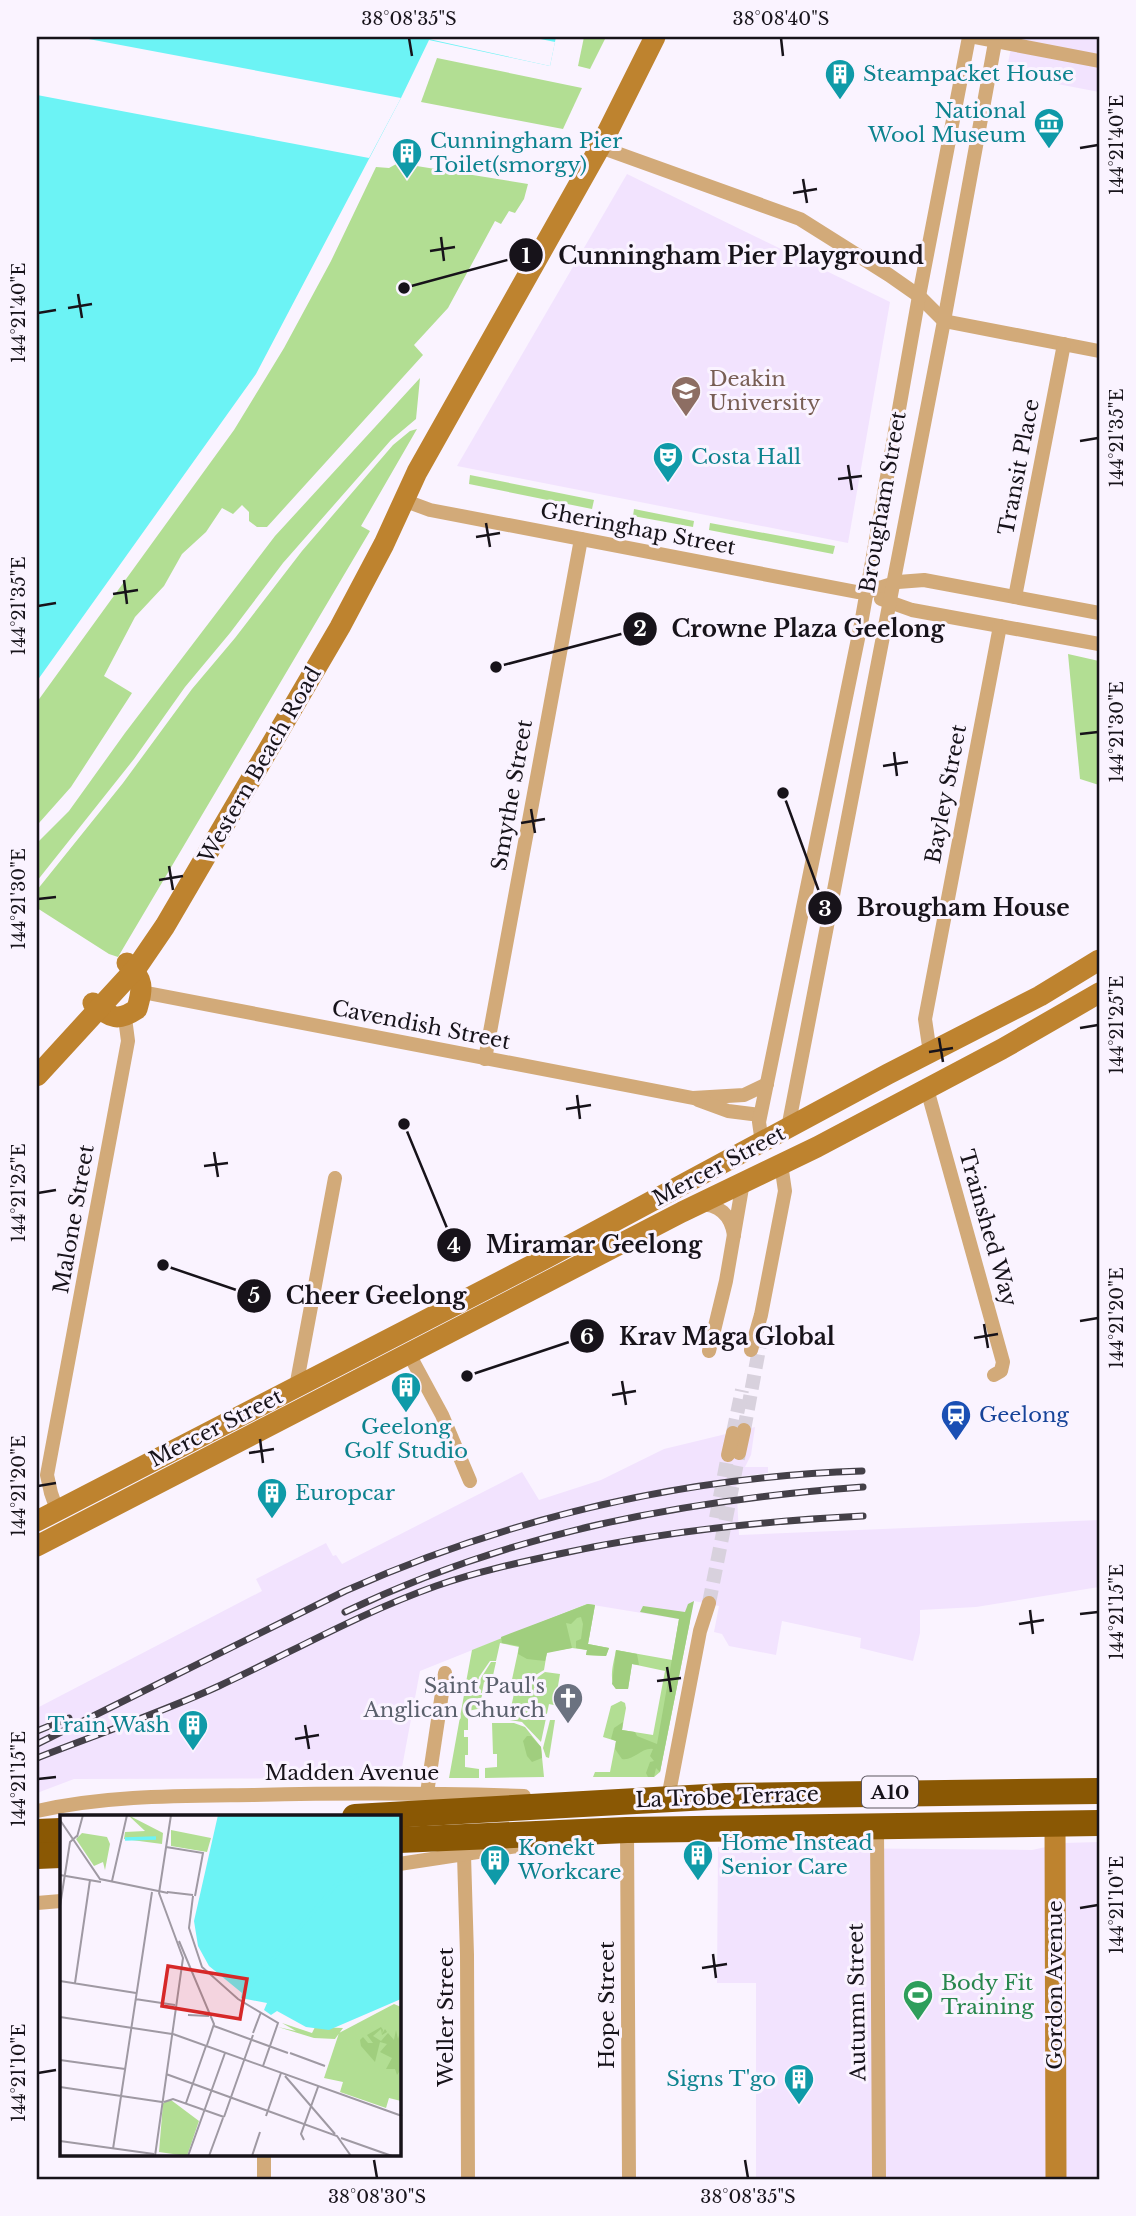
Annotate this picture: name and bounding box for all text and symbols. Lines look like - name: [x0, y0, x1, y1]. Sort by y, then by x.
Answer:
- text: 38°08'35"S: [361, 8, 457, 30]
- text: 38°08'40"S: [733, 8, 829, 30]
- building icon: Steampacket House: [823, 57, 857, 101]
- place label: Steampacket House: [863, 61, 1074, 87]
- text: 144°21'40"E: [1106, 95, 1128, 195]
- place label: National Wool Museum: [867, 98, 1026, 148]
- museum icon: National Wool Museum: [1032, 106, 1066, 150]
- place label: Cunningham Pier Toilet(smorgy): [430, 128, 622, 178]
- building icon: Cunningham Pier Toilet(smorgy): [390, 136, 424, 180]
- callout: Cunningham Pier Playground: [509, 233, 938, 277]
- text: Cunningham Pier Playground: [558, 242, 924, 270]
- text: 1: [521, 243, 531, 269]
- text: 144°21'40"E: [8, 263, 30, 363]
- place label: Deakin University: [709, 366, 821, 416]
- school or university icon: Deakin University: [669, 374, 703, 418]
- text: 144°21'35"E: [1106, 389, 1128, 488]
- street label: Transit Place: [993, 397, 1045, 537]
- street label: Brougham Street: [854, 409, 912, 595]
- theatre icon: Costa Hall: [651, 440, 685, 484]
- place label: Costa Hall: [691, 444, 801, 470]
- street label: Gheringhap Street: [538, 497, 738, 561]
- text: 144°21'35"E: [8, 557, 30, 656]
- callout: Crowne Plaza Geelong: [622, 607, 958, 651]
- text: Crowne Plaza Geelong: [671, 615, 946, 643]
- text: 2: [633, 616, 647, 642]
- street label: Western Beach Road: [193, 662, 327, 869]
- text: 144°21'30"E: [1106, 681, 1128, 783]
- street label: Smythe Street: [486, 717, 538, 872]
- street label: Bayley Street: [920, 722, 972, 866]
- text: 144°21'30"E: [8, 848, 30, 950]
- callout: Brougham House: [807, 886, 1084, 930]
- text: Brougham House: [856, 894, 1070, 922]
- text: 3: [818, 896, 832, 922]
- text: 144°21'25"E: [1106, 976, 1128, 1075]
- street label: Cavendish Street: [329, 995, 513, 1055]
- street label: Mercer Street: [648, 1120, 790, 1212]
- street label: Malone Street: [48, 1142, 100, 1296]
- text: 144°21'25"E: [8, 1144, 30, 1243]
- street label: Trainshed Way: [953, 1147, 1023, 1310]
- callout: Miramar Geelong: [436, 1223, 716, 1267]
- text: Miramar Geelong: [486, 1231, 703, 1259]
- text: 4: [447, 1233, 461, 1259]
- text: 144°21'20"E: [1106, 1267, 1128, 1369]
- callout: Cheer Geelong: [237, 1274, 481, 1318]
- text: Cheer Geelong: [286, 1282, 467, 1310]
- text: 5: [248, 1283, 260, 1309]
- callout: Krav Maga Global: [570, 1314, 849, 1358]
- text: Krav Maga Global: [619, 1323, 835, 1351]
- text: 6: [580, 1324, 594, 1350]
- building icon: Geelong Golf Studio: [389, 1370, 423, 1414]
- street label: Mercer Street: [145, 1383, 287, 1473]
- station icon: Geelong: [939, 1398, 973, 1442]
- place label: Geelong: [979, 1402, 1069, 1428]
- place label: Geelong Golf Studio: [344, 1414, 468, 1464]
- text: 144°21'20"E: [8, 1435, 30, 1537]
- building icon: Europcar: [255, 1476, 289, 1520]
- place label: Europcar: [295, 1480, 395, 1506]
- text: 144°21'15"E: [1106, 1564, 1128, 1660]
- place label: Saint Paul's Anglican Church: [363, 1673, 545, 1723]
- church icon: Saint Paul's Anglican Church: [551, 1681, 585, 1725]
- building icon: Train Wash: [176, 1708, 210, 1752]
- place label: Train Wash: [48, 1712, 170, 1738]
- text: 144°21'15"E: [8, 1731, 30, 1827]
- street label: Madden Avenue: [265, 1760, 439, 1786]
- road number: A10: [862, 1776, 918, 1808]
- street label: La Trobe Terrace: [635, 1781, 819, 1813]
- inset map: [60, 1815, 401, 2156]
- place label: Home Instead Senior Care: [721, 1830, 873, 1880]
- place label: Konekt Workcare: [517, 1835, 622, 1885]
- building icon: Home Instead Senior Care: [681, 1838, 715, 1882]
- building icon: Konekt Workcare: [478, 1843, 512, 1887]
- text: 144°21'10"E: [1106, 1856, 1128, 1954]
- street label: Gordon Avenue: [1042, 1900, 1068, 2070]
- street label: Autumn Street: [843, 1923, 871, 2082]
- street label: Hope Street: [594, 1941, 620, 2069]
- street label: Weller Street: [433, 1947, 459, 2088]
- place label: Body Fit Training: [941, 1970, 1034, 2020]
- sports icon: Body Fit Training: [901, 1978, 935, 2022]
- text: 144°21'10"E: [8, 2024, 30, 2122]
- building icon: Signs T'go: [782, 2062, 816, 2106]
- place label: Signs T'go: [666, 2066, 776, 2092]
- text: 38°08'30"S: [328, 2186, 426, 2208]
- text: 38°08'35"S: [700, 2186, 796, 2208]

